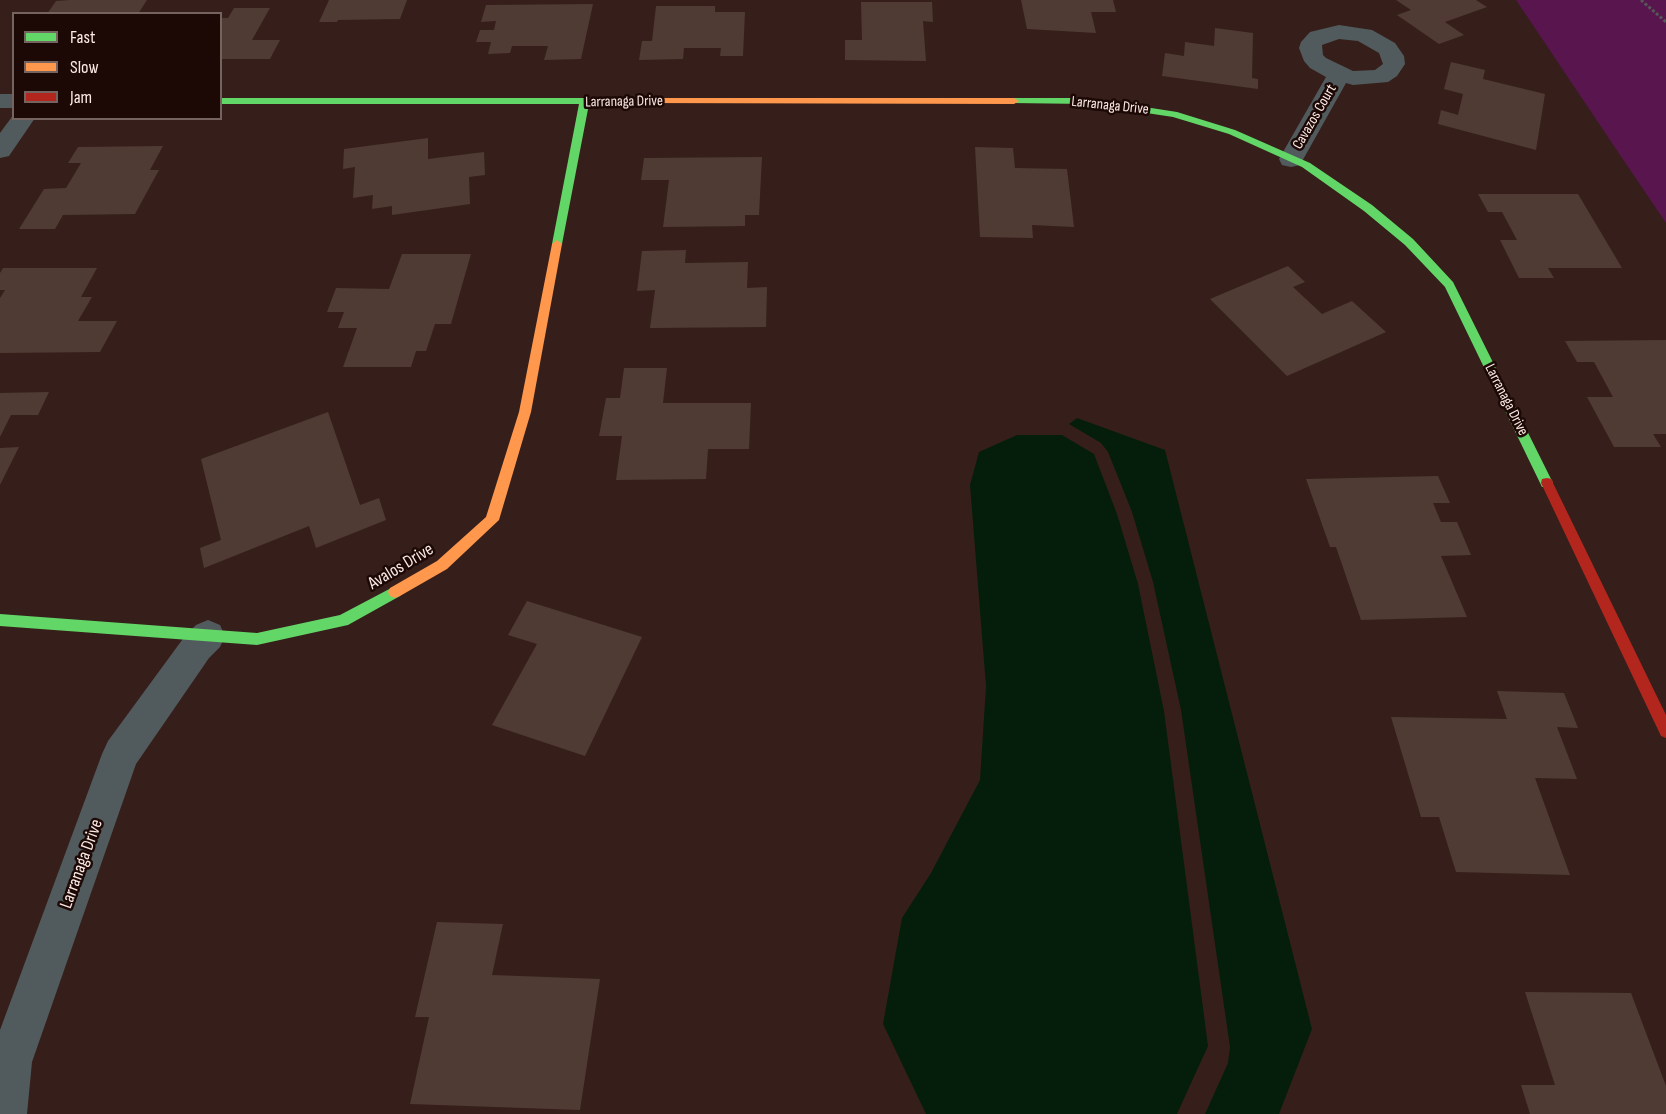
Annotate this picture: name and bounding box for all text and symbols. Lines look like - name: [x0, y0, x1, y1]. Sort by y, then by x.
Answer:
- legend: [12, 12, 222, 120]
- text: Fast: [70, 27, 95, 48]
- text: Slow: [70, 57, 99, 78]
- street label: Cavazos Court: [1289, 81, 1341, 153]
- text: Jam: [70, 87, 92, 108]
- street label: Larranaga Drive: [585, 92, 663, 112]
- street label: Larranaga Drive: [1070, 93, 1150, 119]
- street label: Larranaga Drive: [1480, 361, 1532, 439]
- street label: Avalos Drive: [364, 539, 438, 595]
- street label: Larranaga Drive: [56, 816, 108, 912]

